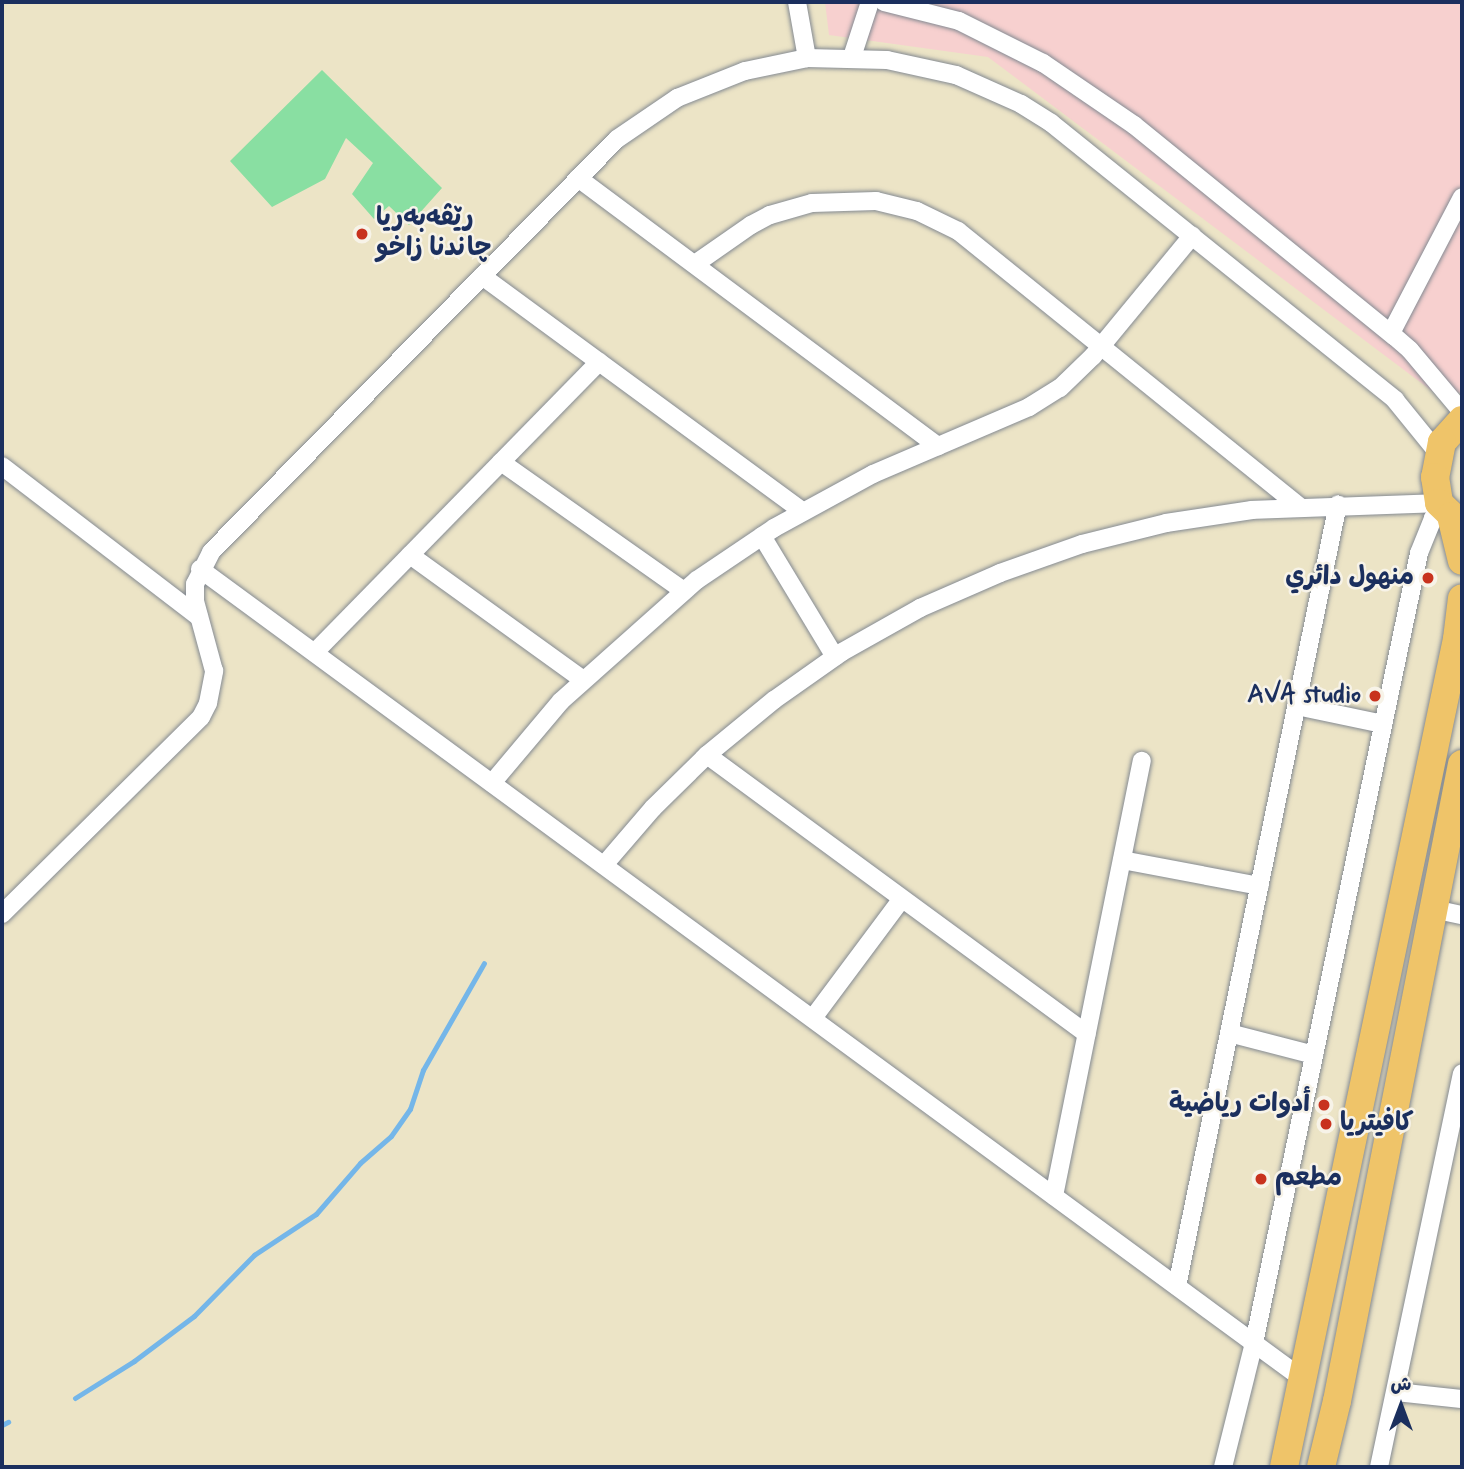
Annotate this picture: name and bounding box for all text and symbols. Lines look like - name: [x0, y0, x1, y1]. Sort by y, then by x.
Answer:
- place label: رێڤه‌به‌ريا چاندنا زاخو: [376, 203, 491, 264]
- marker: رێڤه‌به‌ريا چاندنا زاخو: [354, 226, 370, 242]
- place label: منهول دائري: [1285, 562, 1414, 594]
- marker: منهول دائري: [1420, 570, 1436, 586]
- place label: AVA studio: [1247, 680, 1361, 712]
- marker: AVA studio: [1367, 688, 1383, 704]
- place label: أدوات رياضية: [1169, 1089, 1310, 1121]
- marker: أدوات رياضية: [1316, 1097, 1332, 1113]
- place label: كافيتريا: [1340, 1108, 1414, 1140]
- marker: كافيتريا: [1318, 1116, 1334, 1132]
- place label: مطعم: [1275, 1163, 1342, 1195]
- marker: مطعم: [1253, 1171, 1269, 1187]
- north arrow: [1366, 1371, 1436, 1441]
- text: ش: [1391, 1372, 1411, 1397]

